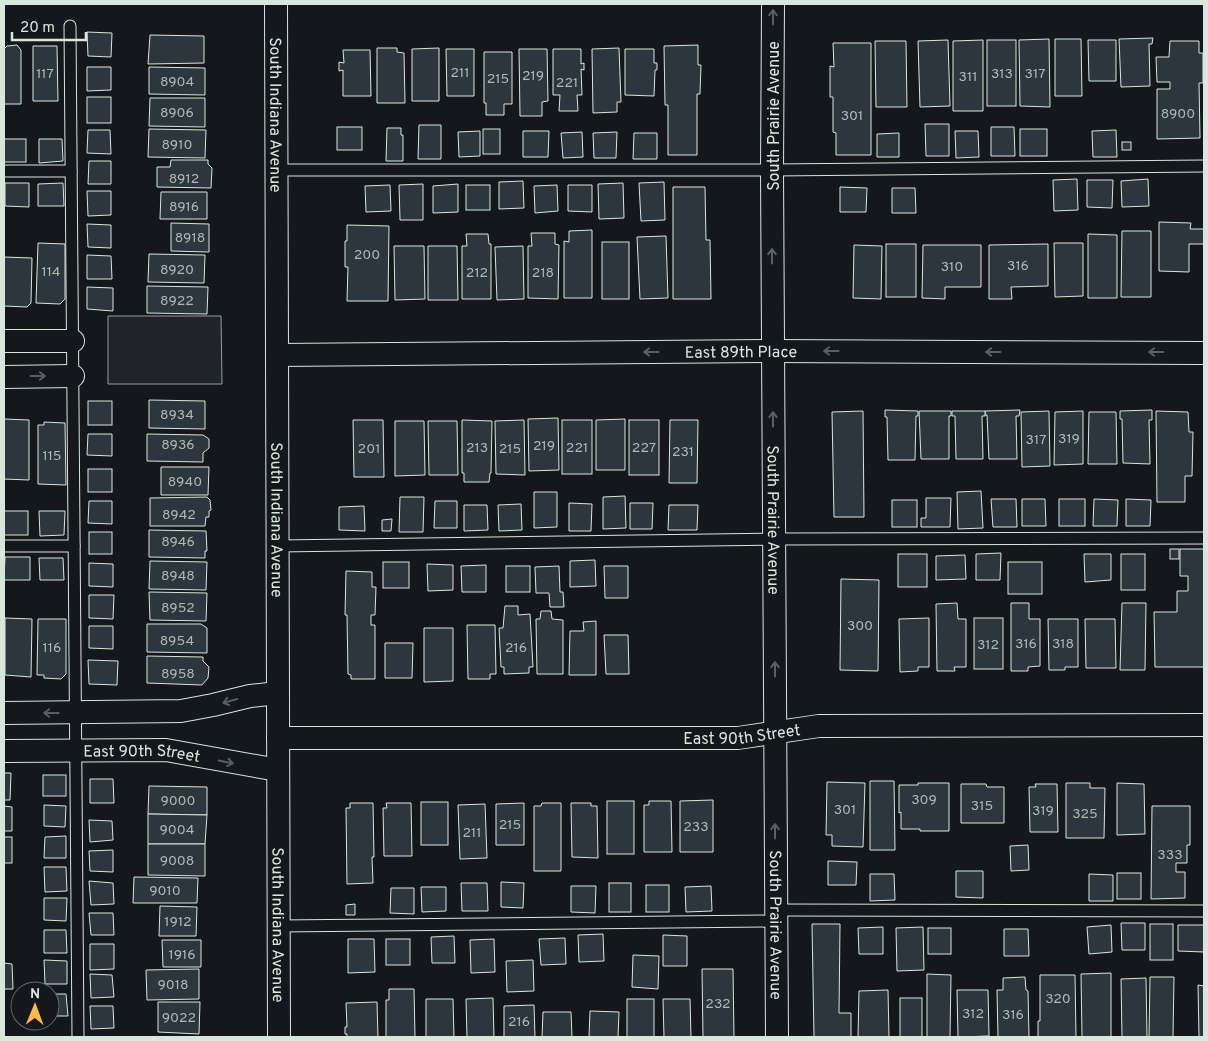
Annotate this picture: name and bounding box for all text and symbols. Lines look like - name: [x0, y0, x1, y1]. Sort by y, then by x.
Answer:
- one-way arrow: [768, 9, 778, 25]
- scale bar: [12, 10, 86, 42]
- text: 20 m: [20, 19, 55, 38]
- street label: South Indiana Avenue: [264, 37, 285, 193]
- street label: South Prairie Avenue: [765, 41, 785, 191]
- house number: 211: [450, 65, 470, 82]
- house number: 117: [36, 66, 54, 83]
- house number: 313: [991, 66, 1013, 83]
- house number: 317: [1025, 66, 1045, 83]
- house number: 219: [522, 68, 544, 85]
- house number: 311: [959, 69, 977, 86]
- house number: 215: [487, 71, 509, 88]
- house number: 8904: [160, 74, 194, 91]
- house number: 221: [556, 75, 578, 92]
- house number: 8906: [160, 105, 194, 122]
- house number: 8900: [1161, 106, 1195, 123]
- house number: 301: [841, 108, 863, 125]
- house number: 8910: [162, 137, 192, 154]
- house number: 8912: [169, 171, 199, 188]
- house number: 8916: [169, 199, 199, 216]
- house number: 8918: [175, 230, 205, 247]
- house number: 200: [354, 247, 380, 264]
- one-way arrow: [767, 248, 777, 264]
- house number: 316: [1007, 258, 1029, 275]
- house number: 310: [941, 259, 963, 276]
- house number: 8920: [160, 262, 194, 279]
- house number: 114: [42, 264, 60, 281]
- house number: 212: [466, 265, 488, 282]
- house number: 218: [532, 265, 554, 282]
- house number: 8922: [160, 293, 194, 310]
- street label: East 89th Place: [685, 343, 797, 364]
- one-way arrow: [823, 346, 839, 356]
- one-way arrow: [643, 347, 659, 357]
- one-way arrow: [985, 347, 1002, 357]
- one-way arrow: [1148, 347, 1164, 357]
- one-way arrow: [30, 371, 46, 381]
- house number: 8934: [160, 407, 194, 424]
- one-way arrow: [768, 411, 778, 427]
- house number: 319: [1058, 431, 1080, 448]
- house number: 317: [1026, 432, 1046, 449]
- house number: 8936: [161, 437, 195, 454]
- house number: 219: [533, 438, 555, 455]
- house number: 213: [466, 440, 488, 457]
- house number: 221: [566, 440, 588, 457]
- house number: 227: [632, 440, 656, 457]
- house number: 201: [358, 441, 380, 458]
- house number: 215: [499, 441, 521, 458]
- street label: South Indiana Avenue: [265, 442, 286, 598]
- house number: 231: [672, 444, 694, 461]
- street label: South Prairie Avenue: [762, 445, 782, 595]
- house number: 115: [42, 448, 62, 465]
- house number: 8940: [168, 474, 202, 491]
- house number: 8942: [162, 507, 196, 524]
- house number: 8946: [161, 534, 195, 551]
- house number: 8948: [161, 568, 195, 585]
- house number: 8952: [161, 600, 195, 617]
- house number: 300: [847, 618, 873, 635]
- house number: 8954: [160, 633, 194, 650]
- house number: 316: [1015, 636, 1037, 653]
- house number: 318: [1052, 636, 1074, 653]
- house number: 312: [977, 637, 999, 654]
- house number: 116: [43, 640, 61, 657]
- house number: 216: [505, 640, 527, 657]
- one-way arrow: [770, 661, 779, 677]
- house number: 8958: [161, 666, 195, 683]
- one-way arrow: [222, 697, 238, 706]
- one-way arrow: [43, 708, 60, 718]
- street label: East 90th Street: [683, 721, 802, 750]
- street label: East 90th Street: [83, 742, 202, 768]
- one-way arrow: [218, 757, 234, 767]
- house number: 309: [911, 792, 937, 809]
- house number: 9000: [161, 793, 196, 810]
- house number: 315: [971, 798, 993, 815]
- house number: 301: [834, 802, 856, 819]
- house number: 319: [1032, 803, 1054, 820]
- house number: 325: [1072, 806, 1098, 823]
- house number: 215: [499, 817, 521, 834]
- house number: 233: [683, 819, 709, 836]
- house number: 9004: [160, 822, 194, 839]
- one-way arrow: [770, 823, 780, 840]
- house number: 211: [462, 825, 482, 842]
- street label: South Indiana Avenue: [266, 847, 287, 1003]
- house number: 333: [1157, 847, 1183, 864]
- street label: South Prairie Avenue: [764, 850, 785, 1000]
- house number: 9008: [160, 853, 194, 870]
- house number: 9010: [149, 883, 181, 900]
- house number: 1912: [164, 914, 192, 931]
- house number: 1916: [168, 947, 196, 964]
- house number: 9018: [157, 977, 189, 994]
- north arrow: [10, 981, 60, 1031]
- text: N: [30, 986, 40, 1003]
- house number: 320: [1045, 991, 1071, 1008]
- house number: 232: [705, 996, 731, 1013]
- house number: 312: [962, 1006, 984, 1023]
- house number: 316: [1002, 1007, 1024, 1024]
- house number: 9022: [162, 1010, 196, 1027]
- house number: 216: [508, 1014, 530, 1031]

